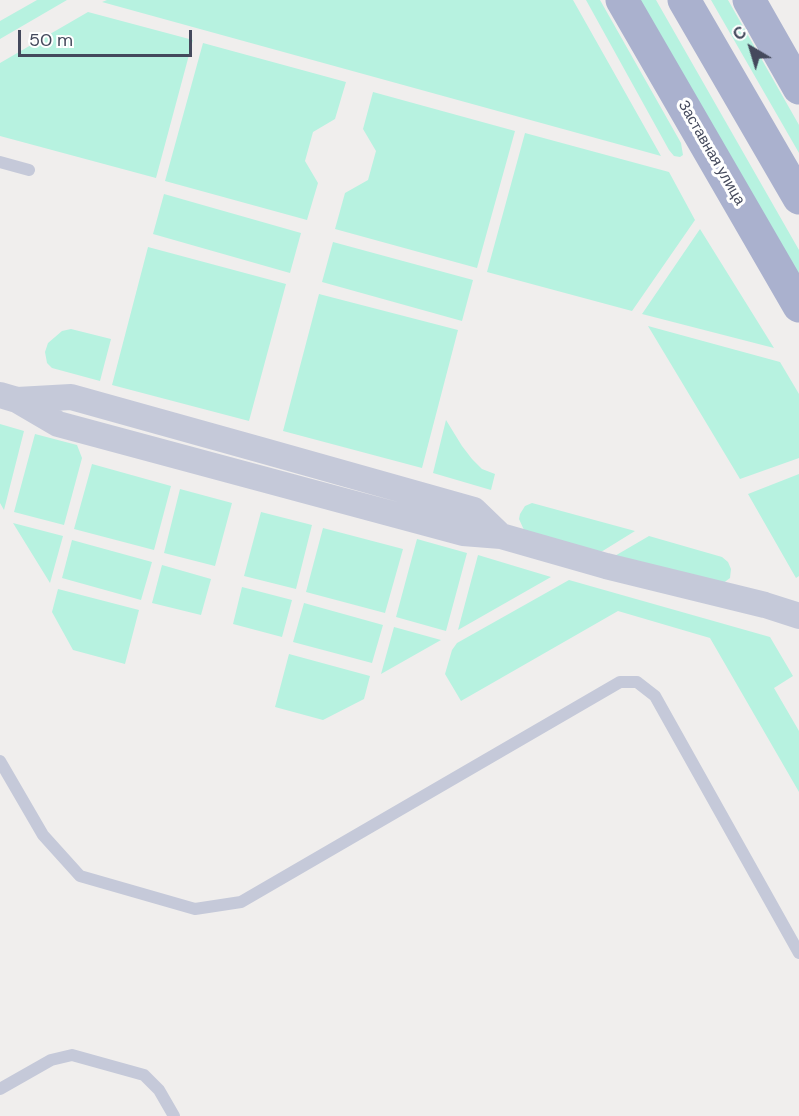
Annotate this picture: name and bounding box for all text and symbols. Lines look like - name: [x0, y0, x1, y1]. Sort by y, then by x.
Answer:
- scale bar: [21, 18, 195, 56]
- north arrow: [721, 18, 781, 78]
- text: С: [729, 22, 751, 45]
- text: 50 m: [29, 28, 73, 52]
- street label: Заставная улица: [674, 97, 748, 209]

